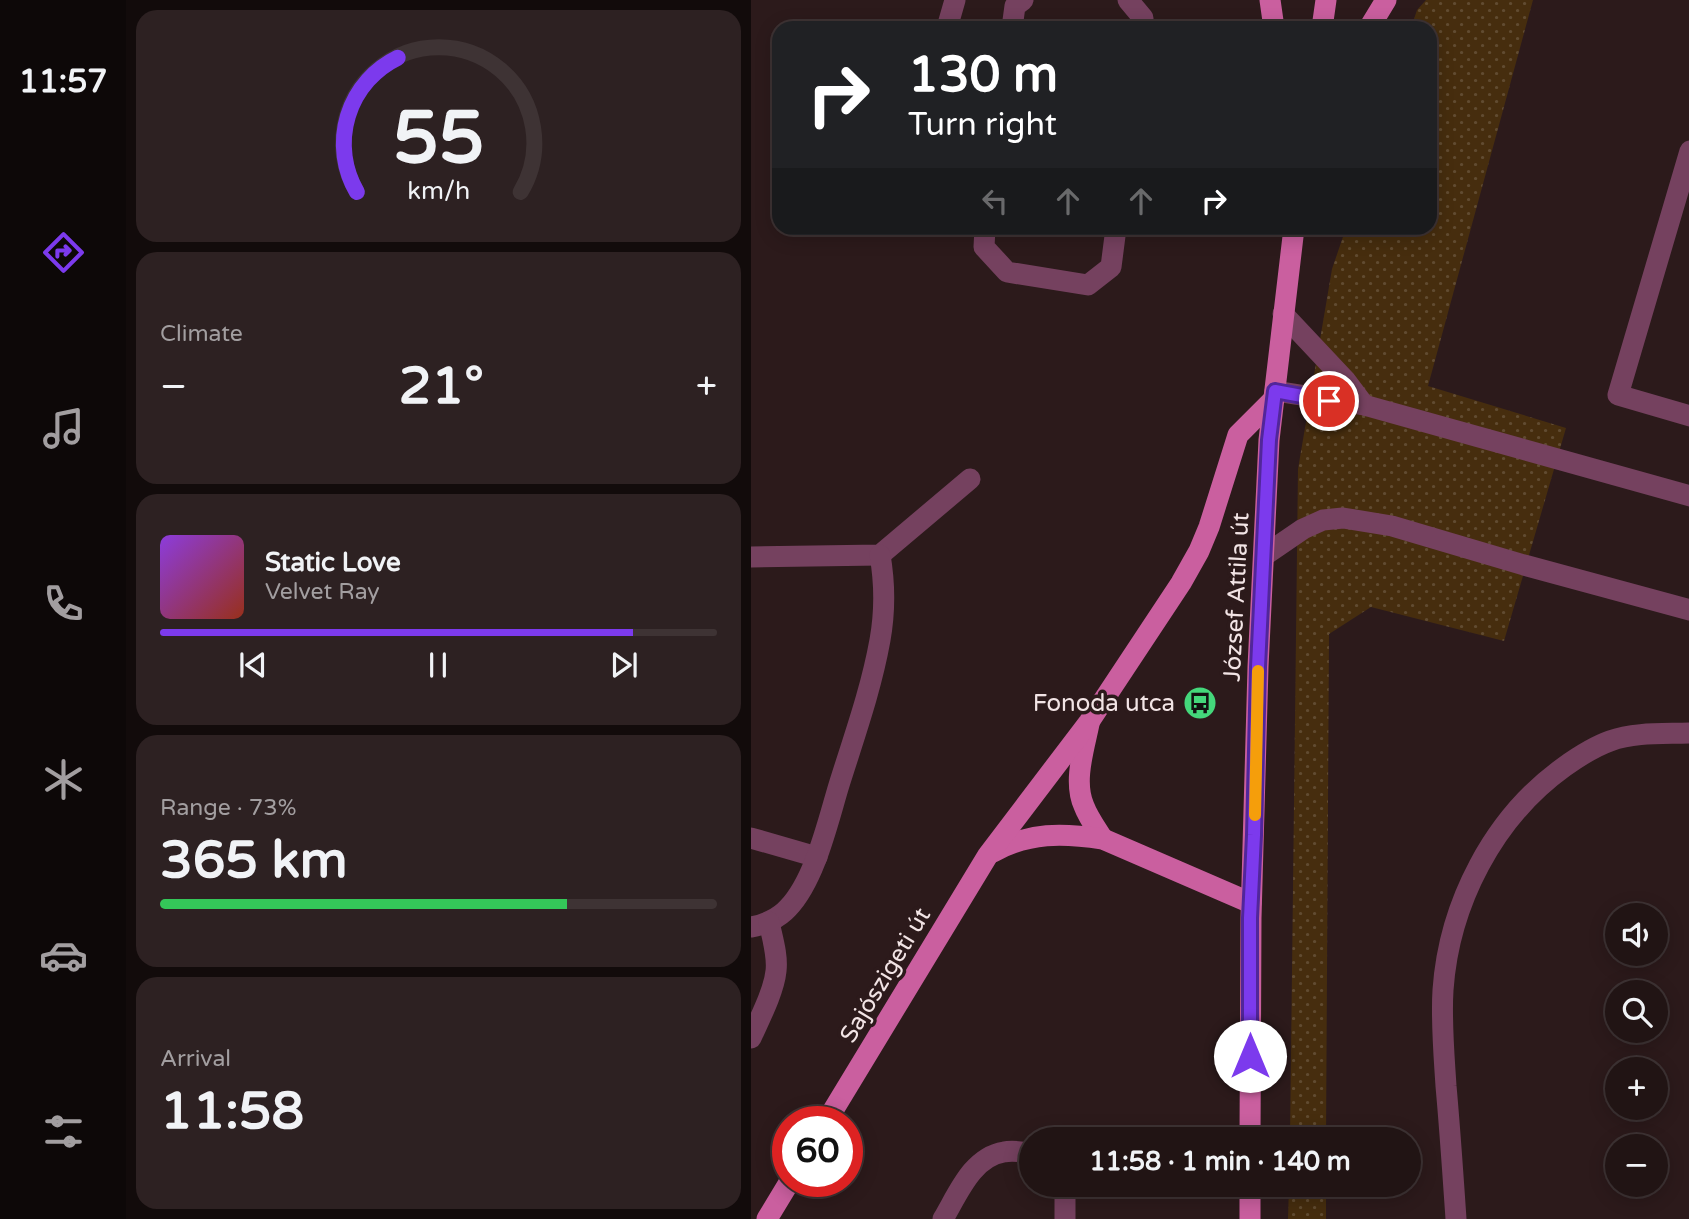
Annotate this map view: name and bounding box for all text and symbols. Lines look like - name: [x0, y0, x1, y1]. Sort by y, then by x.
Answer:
- text: 130 m: [908, 46, 1058, 105]
- icon: right: [793, 49, 884, 140]
- text: 11:57: [19, 63, 107, 101]
- text: 55: [393, 95, 484, 183]
- text: Turn right: [908, 106, 1057, 144]
- text: km/h: [407, 176, 470, 206]
- icon: left: [976, 182, 1014, 220]
- icon: ahead: [1049, 182, 1087, 220]
- icon: ahead: [1122, 182, 1160, 220]
- icon: right: [1195, 182, 1233, 220]
- icon: directions: [39, 228, 88, 277]
- text: Climate: [160, 320, 243, 348]
- text: 21°: [399, 355, 484, 418]
- text: −: [160, 364, 187, 410]
- text: +: [696, 364, 717, 410]
- pin: [1299, 371, 1359, 431]
- icon: arrive: [1310, 382, 1348, 420]
- icon: music: [39, 404, 88, 453]
- street label: József Attila út: [1218, 512, 1255, 682]
- text: Static Love: [265, 547, 401, 578]
- text: Velvet Ray: [265, 578, 380, 606]
- icon: phone: [39, 579, 88, 628]
- icon: previous: [234, 646, 272, 684]
- icon: pause: [419, 646, 457, 684]
- icon: next: [605, 646, 643, 684]
- bus stop icon: Fonoda utca: [1181, 684, 1219, 722]
- place label: Fonoda utca: [1033, 689, 1175, 718]
- icon: climate: [39, 755, 88, 804]
- text: Range · 73%: [160, 794, 296, 822]
- text: 365 km: [160, 829, 348, 892]
- street label: Sajószigeti út: [834, 903, 937, 1048]
- map controls: [1605, 903, 1668, 1197]
- button: sound: [1605, 903, 1668, 966]
- icon: car: [39, 931, 88, 980]
- button: search: [1605, 980, 1668, 1043]
- position arrow: [1213, 1019, 1287, 1093]
- text: Arrival: [160, 1045, 231, 1073]
- button: +: [1605, 1057, 1668, 1120]
- text: 11:58: [160, 1080, 304, 1143]
- speed limit sign: 60: [772, 1106, 863, 1197]
- icon: filters: [39, 1107, 88, 1156]
- button: −: [1605, 1134, 1668, 1197]
- text: 11:58 · 1 min · 140 m: [1089, 1146, 1351, 1177]

